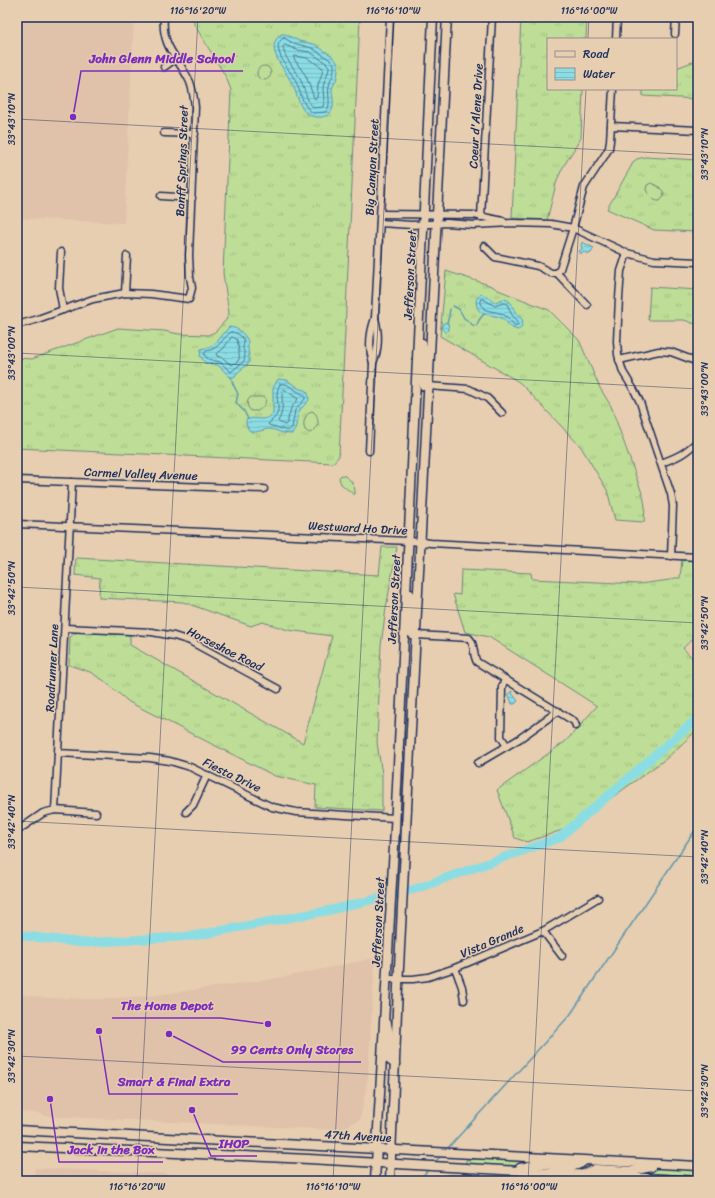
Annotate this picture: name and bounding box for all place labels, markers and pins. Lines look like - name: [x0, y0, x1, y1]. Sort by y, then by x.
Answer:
- callout: John Glenn Middle School: [81, 46, 243, 71]
- callout: The Home Depot: [112, 993, 221, 1018]
- callout: 99 Cents Only Stores: [223, 1037, 361, 1062]
- callout: Smart & Final Extra: [109, 1069, 238, 1094]
- callout: IHOP: [211, 1131, 257, 1156]
- callout: Jack in the Box: [59, 1137, 163, 1162]

